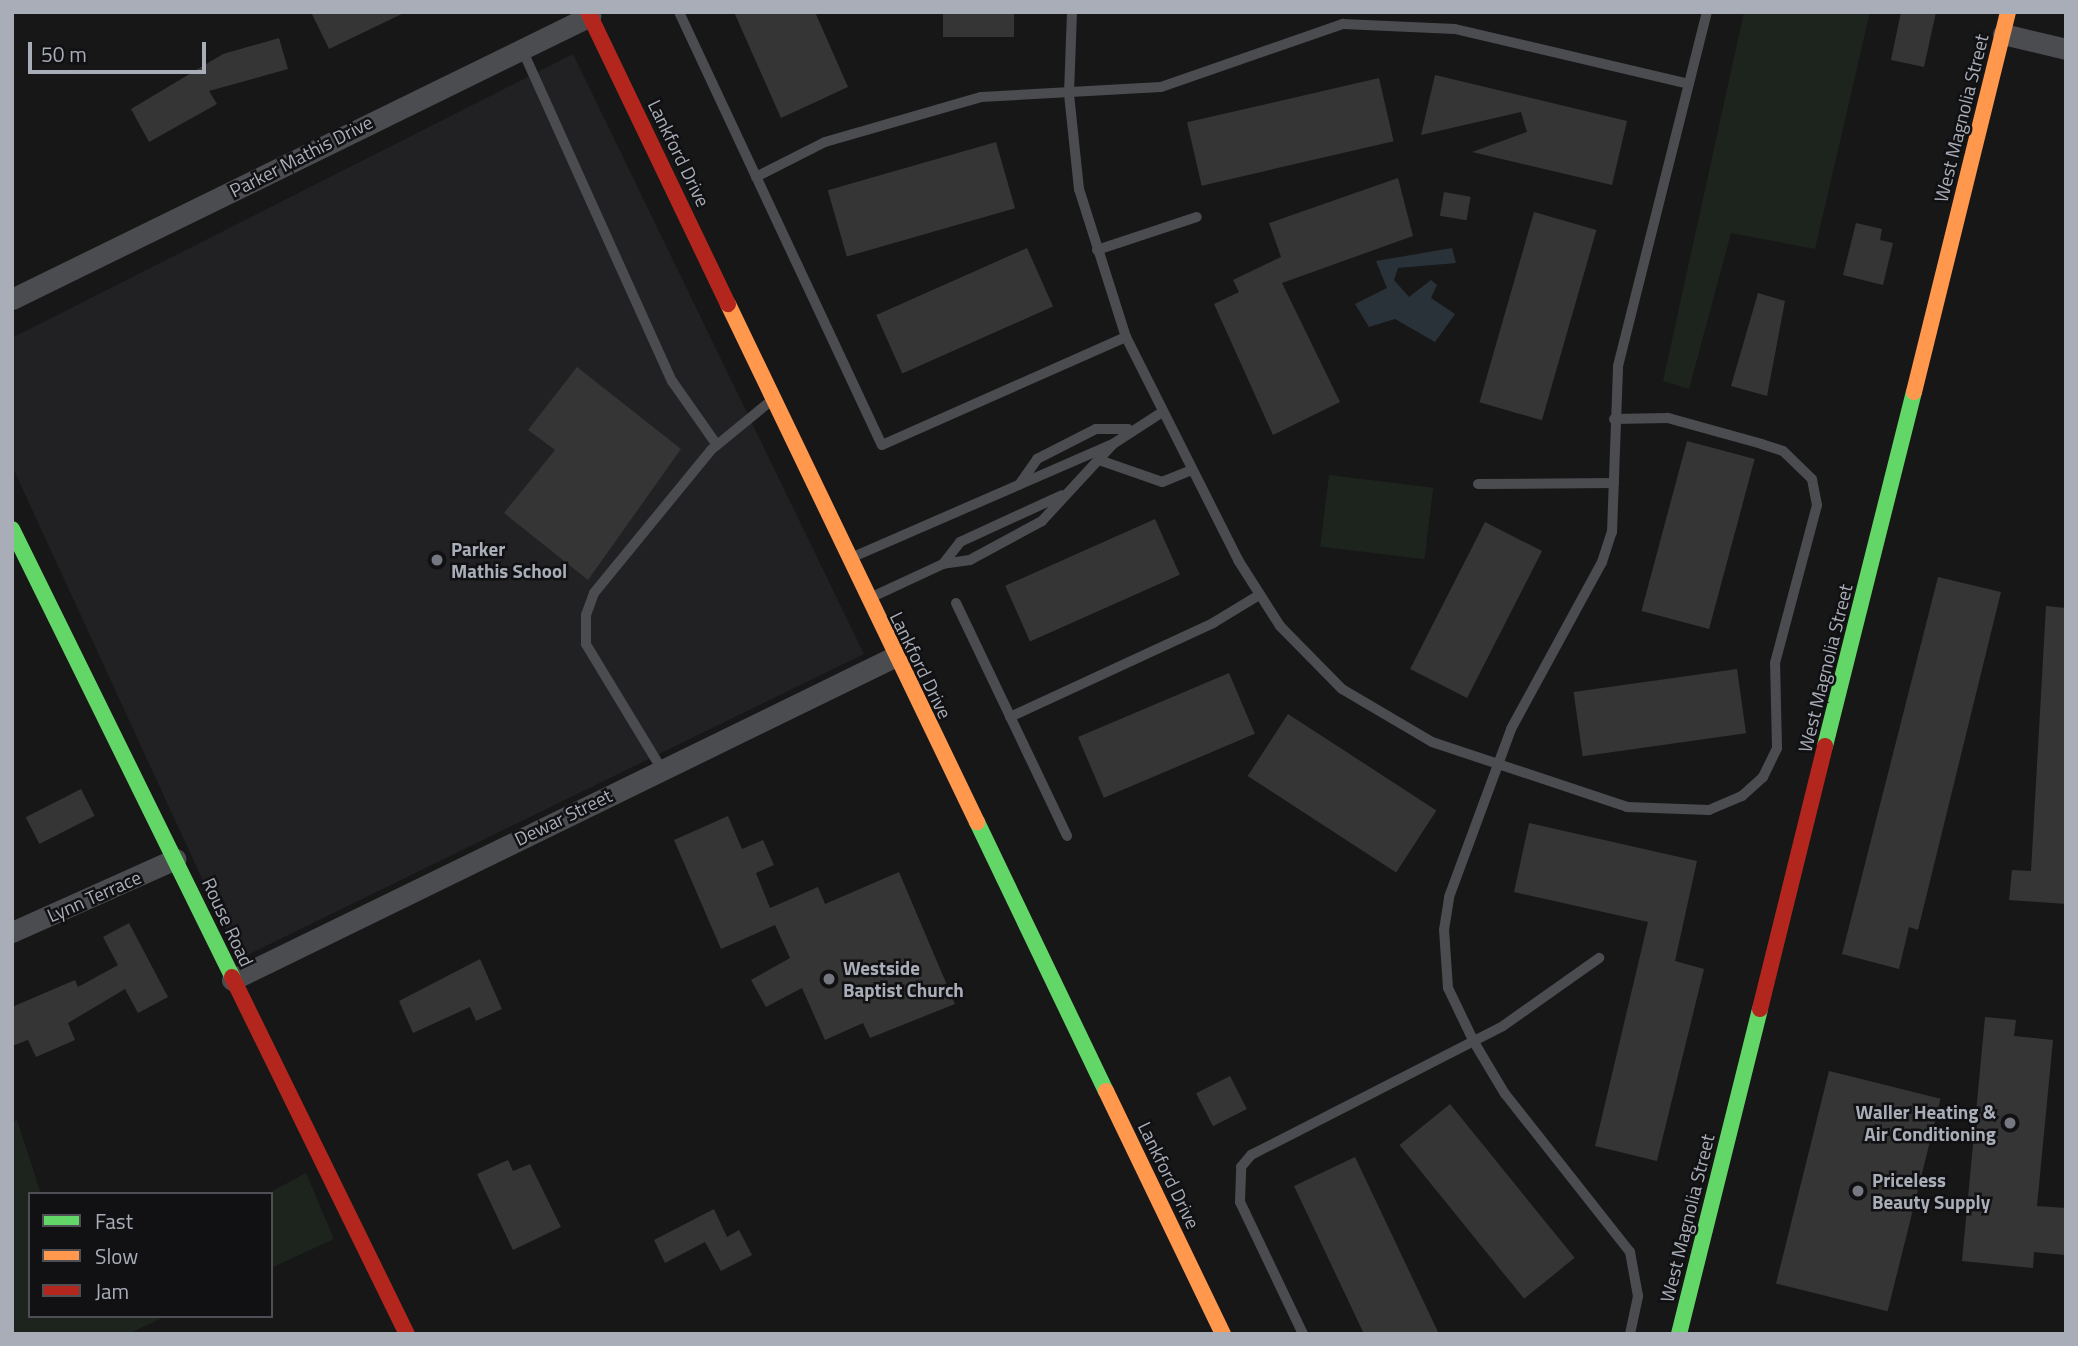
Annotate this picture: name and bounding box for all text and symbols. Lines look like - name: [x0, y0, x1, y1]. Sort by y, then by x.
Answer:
- scale bar: [32, 28, 210, 72]
- street label: West Magnolia Street: [1929, 32, 1993, 204]
- text: 50 m: [41, 38, 87, 70]
- street label: Lankford Drive: [643, 96, 715, 210]
- street label: Parker Mathis Drive: [226, 110, 376, 202]
- place label: Parker Mathis School: [451, 538, 567, 582]
- marker: Parker Mathis School: [429, 552, 445, 568]
- street label: West Magnolia Street: [1793, 582, 1857, 754]
- street label: Lankford Drive: [885, 608, 957, 722]
- street label: Dewar Street: [511, 784, 615, 850]
- street label: Lynn Terrace: [44, 865, 144, 927]
- street label: Rouse Road: [198, 874, 258, 970]
- place label: Westside Baptist Church: [843, 957, 964, 1001]
- marker: Westside Baptist Church: [821, 971, 837, 987]
- place label: Waller Heating & Air Conditioning: [1856, 1101, 1996, 1145]
- marker: Waller Heating & Air Conditioning: [2002, 1115, 2018, 1131]
- street label: Lankford Drive: [1133, 1118, 1205, 1232]
- street label: West Magnolia Street: [1655, 1132, 1719, 1304]
- place label: Priceless Beauty Supply: [1872, 1169, 1990, 1213]
- marker: Priceless Beauty Supply: [1850, 1183, 1866, 1199]
- legend: [28, 1192, 273, 1318]
- text: Fast: [95, 1205, 133, 1237]
- text: Slow: [95, 1240, 138, 1272]
- text: Jam: [95, 1275, 129, 1307]

